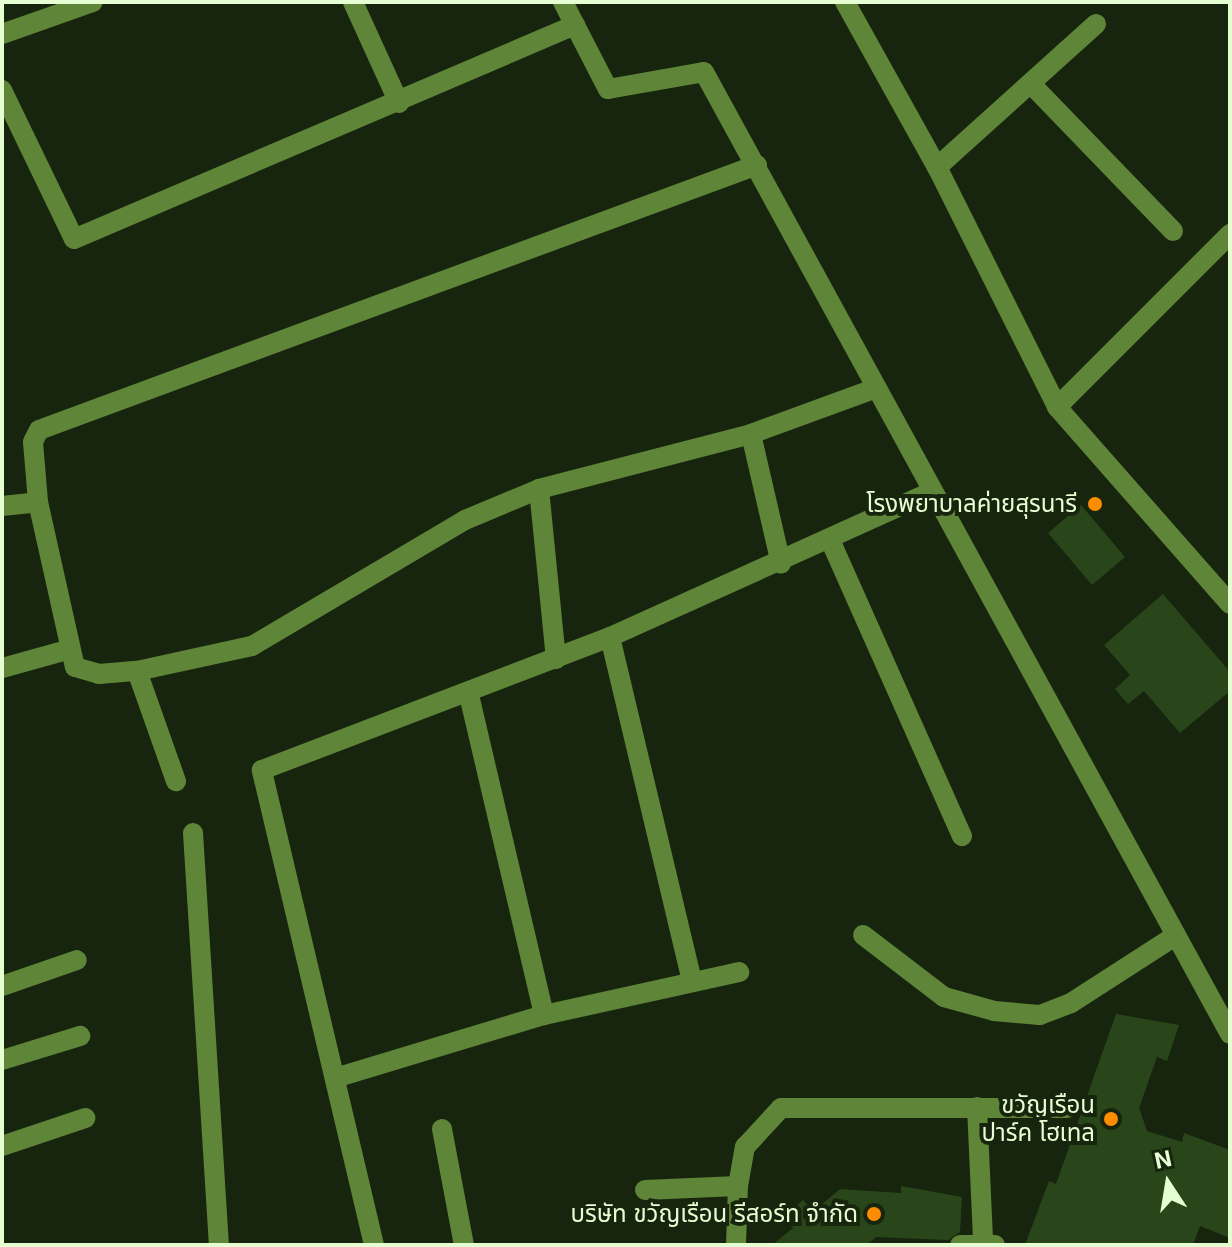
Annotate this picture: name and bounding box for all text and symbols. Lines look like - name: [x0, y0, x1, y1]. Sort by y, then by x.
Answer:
- place label: โรงพยาบาลค่ายสุรนารี: [866, 490, 1077, 518]
- marker: โรงพยาบาลค่ายสุรนารี: [1084, 493, 1106, 515]
- place label: ขวัญเรือน ปาร์ค โฮเทล: [982, 1091, 1095, 1147]
- marker: ขวัญเรือน ปาร์ค โฮเทล: [1102, 1110, 1120, 1128]
- north arrow: [1128, 1143, 1208, 1223]
- text: N: [1152, 1145, 1174, 1174]
- place label: บริษัท ขวัญเรือน รีสอร์ท จำกัด: [571, 1200, 858, 1228]
- marker: บริษัท ขวัญเรือน รีสอร์ท จำกัด: [865, 1205, 883, 1223]

